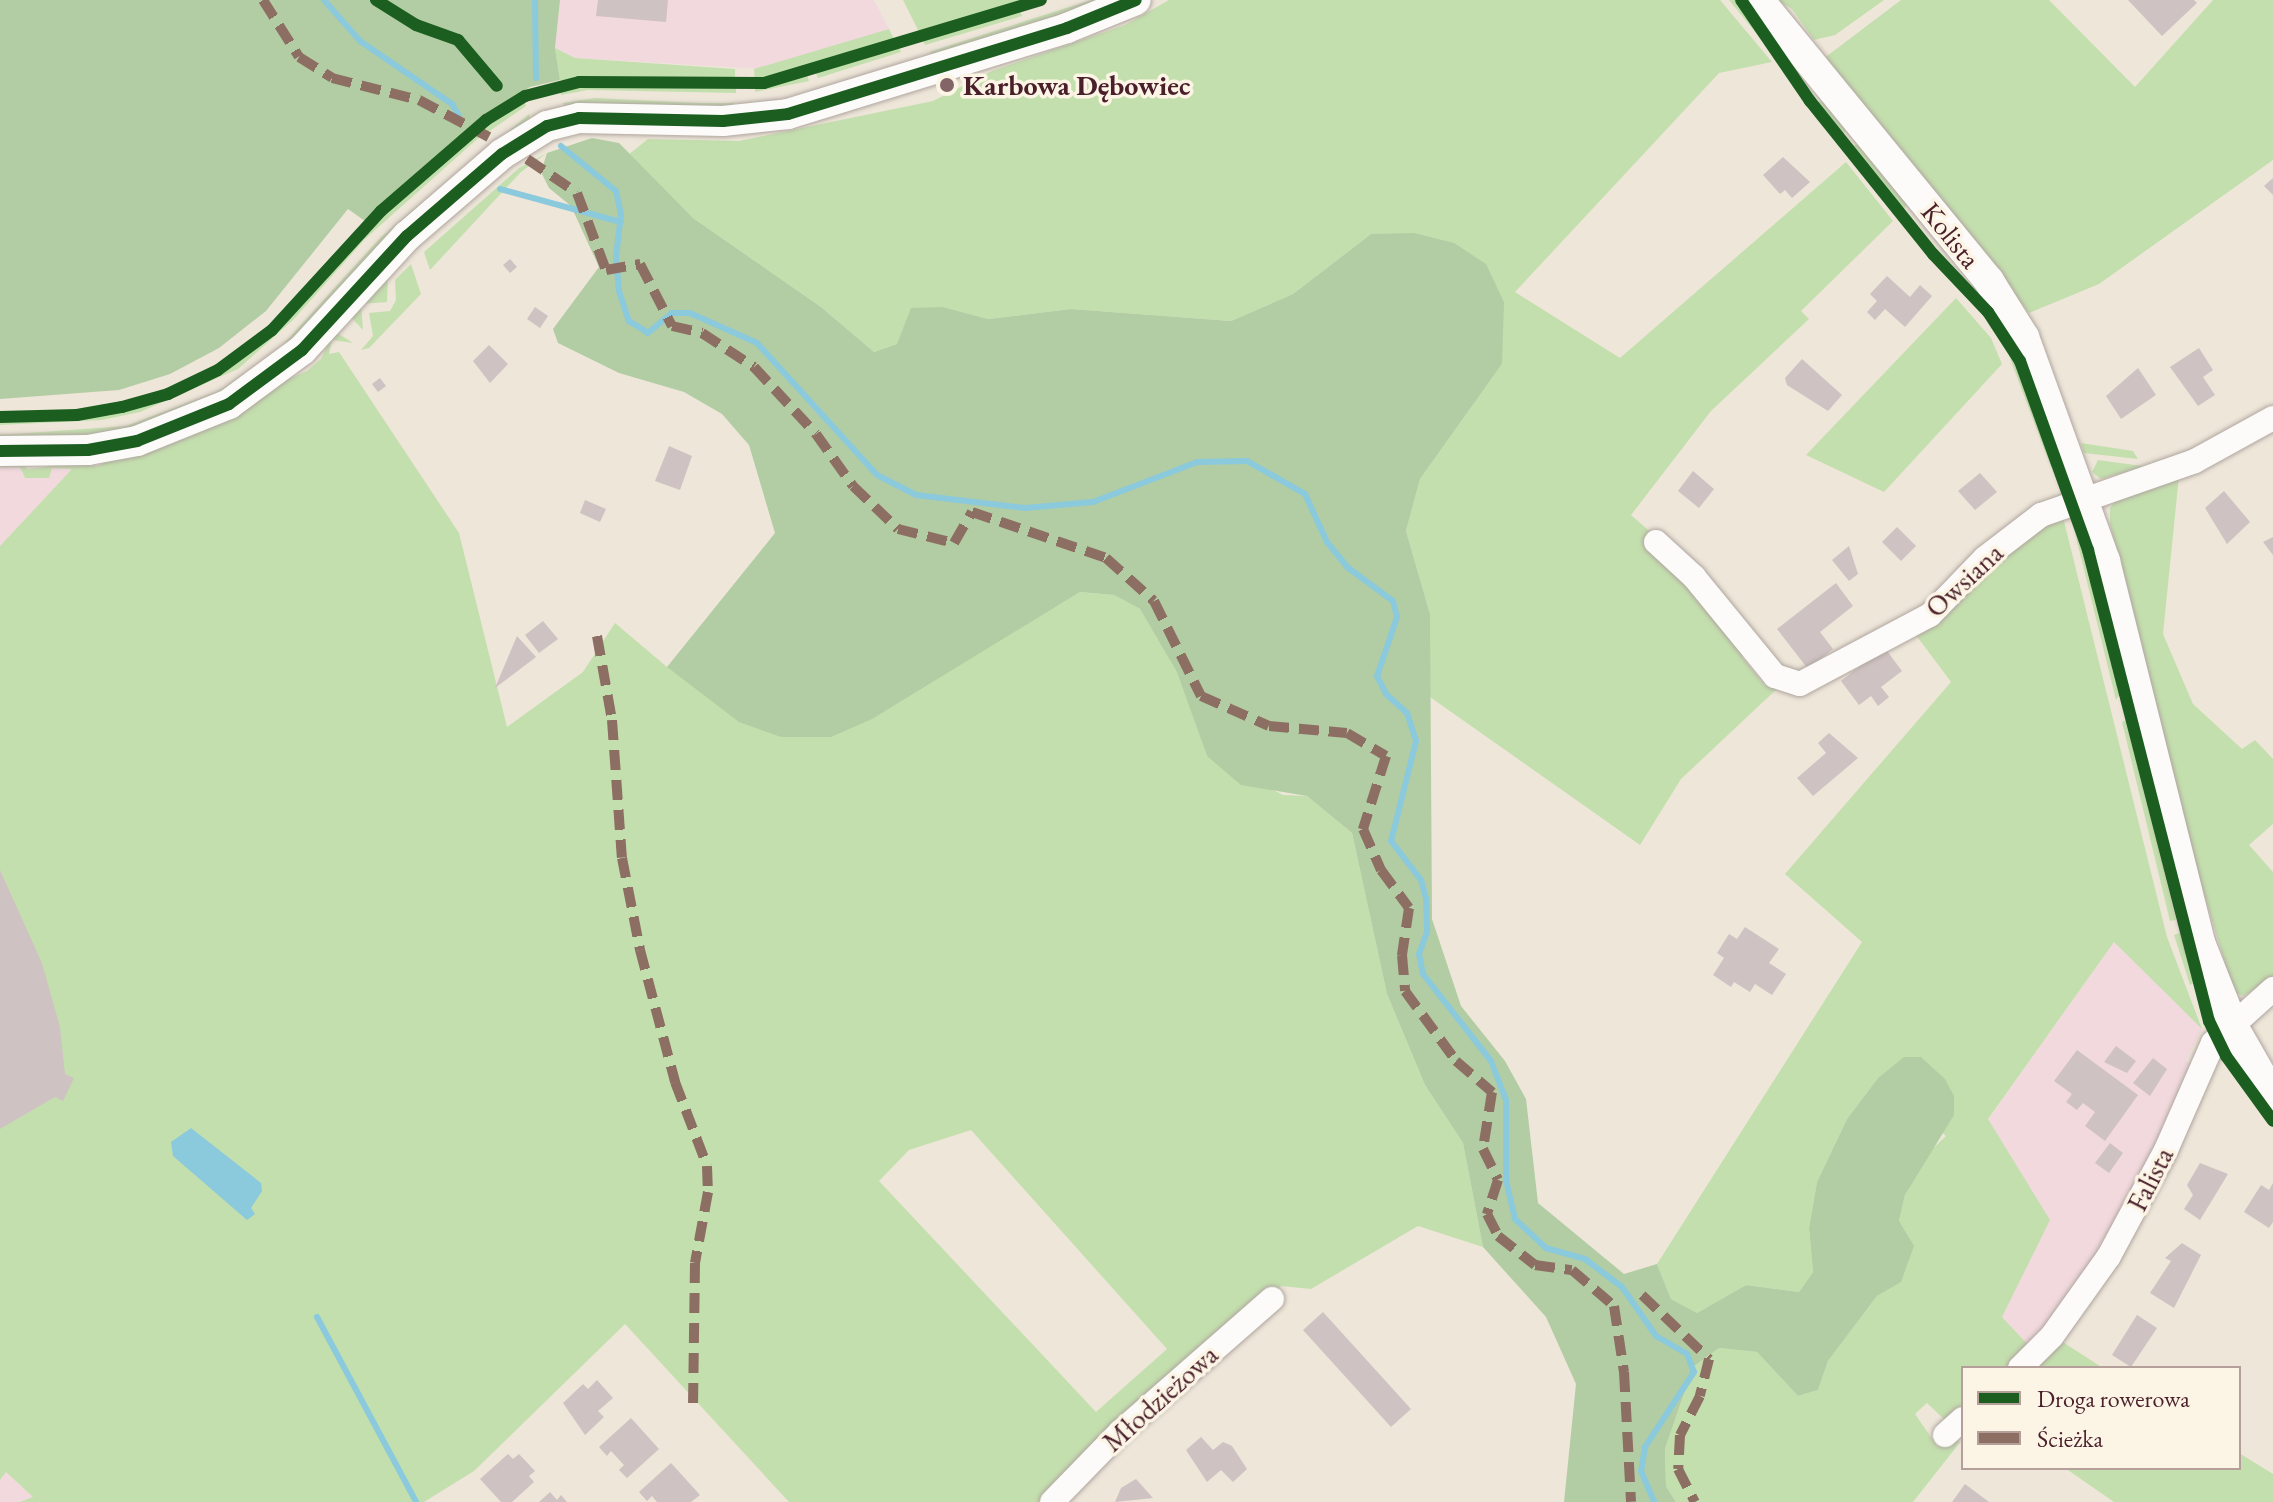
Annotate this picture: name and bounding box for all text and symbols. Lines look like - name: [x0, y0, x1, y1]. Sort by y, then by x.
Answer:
- place label: Karbowa Dębowiec: [963, 68, 1190, 102]
- marker: Karbowa Dębowiec: [938, 76, 956, 94]
- street label: Kolista: [1914, 195, 1988, 275]
- street label: Owsiana: [1918, 536, 2010, 624]
- street label: Falista: [2120, 1141, 2180, 1217]
- street label: Młodzieżowa: [1095, 1338, 1225, 1458]
- legend: [1961, 1366, 2241, 1470]
- text: Droga rowerowa: [2037, 1383, 2190, 1414]
- text: Ścieżka: [2037, 1423, 2103, 1454]

